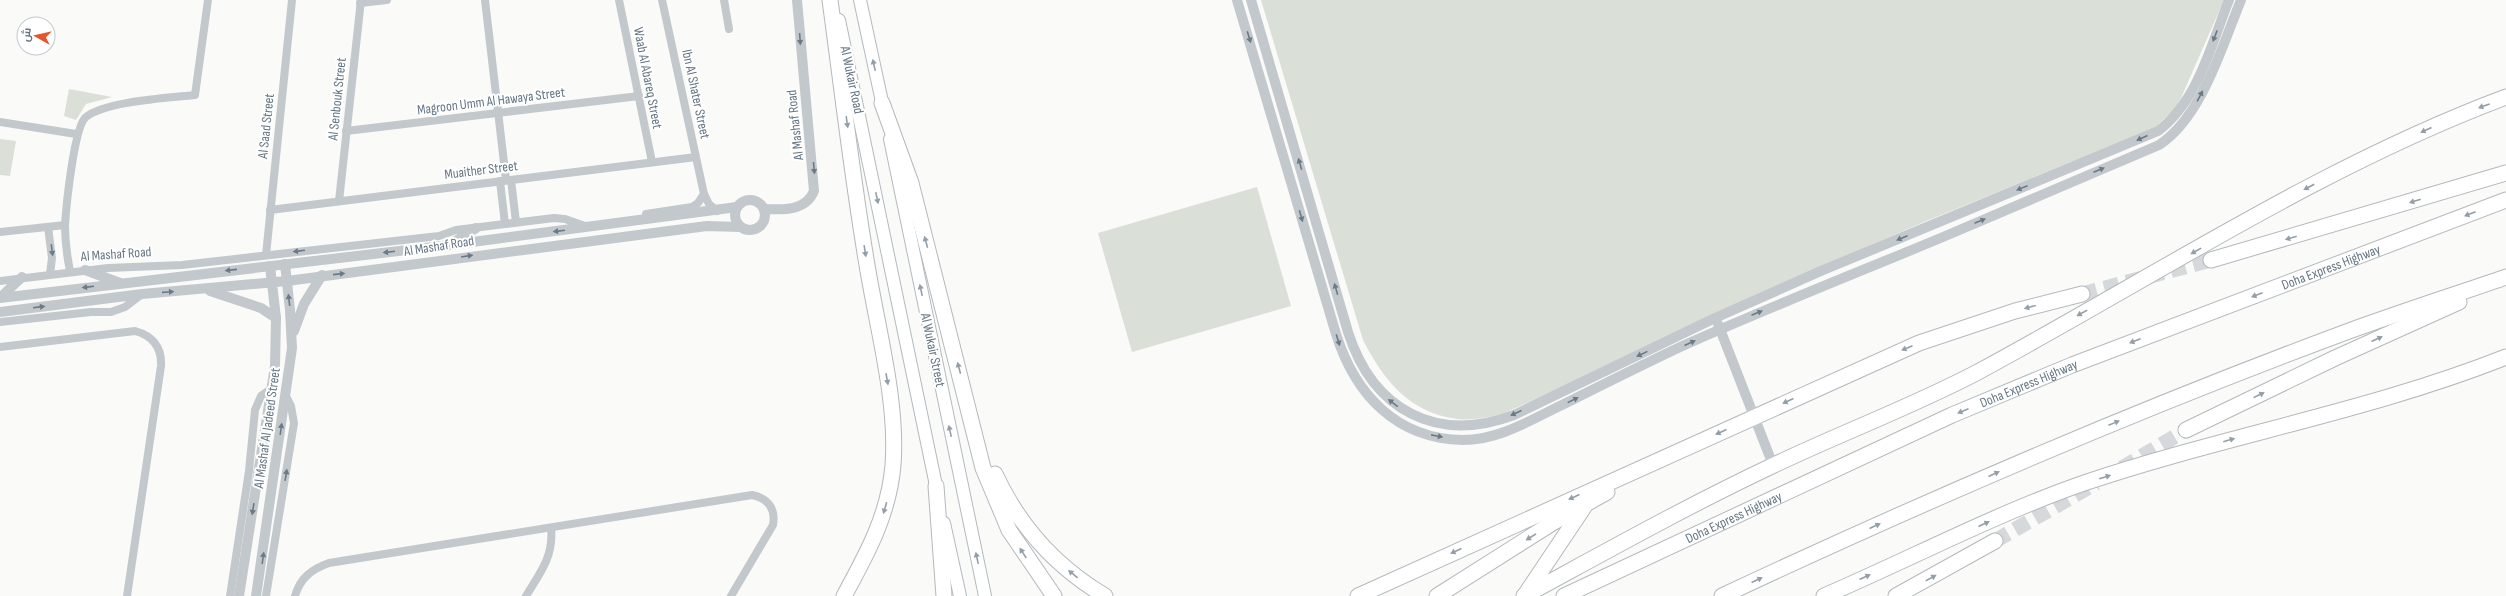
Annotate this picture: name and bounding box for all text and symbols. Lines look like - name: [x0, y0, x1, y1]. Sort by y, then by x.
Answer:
- north arrow: [16, 16, 56, 56]
- street label: Waab Al Abareq Street: [630, 26, 666, 130]
- text: ش: [19, 27, 34, 43]
- one-way arrow: [2211, 31, 2217, 43]
- one-way arrow: [1246, 32, 1252, 44]
- one-way arrow: [796, 33, 803, 45]
- street label: Al Wukair Road: [836, 44, 867, 116]
- street label: Ibn Al Shater Street: [678, 48, 714, 140]
- street label: Al Senbouk Street: [324, 57, 350, 142]
- one-way arrow: [870, 59, 876, 71]
- street label: Magroon Umm Al Hawaya Street: [416, 83, 566, 119]
- street label: Al Mashaf Road: [783, 89, 807, 162]
- one-way arrow: [2197, 90, 2203, 101]
- street label: Al Saad Street: [254, 93, 278, 160]
- one-way arrow: [2477, 103, 2489, 109]
- one-way arrow: [844, 116, 850, 128]
- one-way arrow: [2420, 127, 2431, 133]
- one-way arrow: [2137, 135, 2148, 141]
- street label: Muaither Street: [443, 157, 519, 183]
- one-way arrow: [1297, 158, 1303, 170]
- one-way arrow: [810, 162, 817, 174]
- one-way arrow: [2094, 167, 2105, 173]
- one-way arrow: [2303, 184, 2315, 190]
- one-way arrow: [2017, 185, 2028, 191]
- one-way arrow: [875, 192, 881, 205]
- one-way arrow: [2409, 198, 2421, 204]
- one-way arrow: [1298, 210, 1304, 222]
- one-way arrow: [2463, 211, 2475, 217]
- one-way arrow: [1974, 218, 1985, 224]
- one-way arrow: [553, 228, 565, 235]
- street label: Al Mashaf Road: [402, 232, 475, 260]
- one-way arrow: [1895, 235, 1907, 241]
- one-way arrow: [2284, 235, 2296, 241]
- one-way arrow: [923, 236, 929, 248]
- street label: Doha Express Highway: [2279, 240, 2383, 293]
- street label: Al Mashaf Road: [79, 243, 152, 265]
- one-way arrow: [48, 244, 55, 257]
- one-way arrow: [862, 245, 868, 257]
- one-way arrow: [2190, 247, 2202, 254]
- one-way arrow: [293, 248, 305, 254]
- one-way arrow: [383, 249, 395, 255]
- one-way arrow: [461, 253, 474, 259]
- one-way arrow: [225, 267, 237, 274]
- one-way arrow: [333, 270, 345, 277]
- one-way arrow: [917, 283, 923, 296]
- one-way arrow: [1333, 283, 1339, 295]
- one-way arrow: [82, 284, 94, 291]
- one-way arrow: [162, 289, 174, 296]
- one-way arrow: [2250, 292, 2262, 298]
- one-way arrow: [286, 294, 292, 306]
- one-way arrow: [33, 304, 45, 310]
- one-way arrow: [2024, 304, 2036, 310]
- one-way arrow: [1752, 310, 1764, 316]
- one-way arrow: [2076, 310, 2088, 317]
- street label: Al Wukair Street: [917, 311, 949, 388]
- one-way arrow: [1335, 335, 1341, 347]
- one-way arrow: [2371, 336, 2383, 342]
- one-way arrow: [2129, 339, 2141, 345]
- one-way arrow: [1684, 340, 1696, 346]
- one-way arrow: [1901, 346, 1913, 352]
- one-way arrow: [1637, 350, 1648, 357]
- street label: Doha Express Highway: [1977, 355, 2080, 411]
- one-way arrow: [956, 362, 962, 374]
- street label: Al Mashaf Al Jadeed Street: [250, 367, 284, 490]
- one-way arrow: [884, 373, 890, 385]
- one-way arrow: [2253, 392, 2265, 398]
- one-way arrow: [1567, 397, 1578, 403]
- one-way arrow: [1387, 398, 1398, 407]
- one-way arrow: [1783, 398, 1794, 404]
- one-way arrow: [1956, 408, 1968, 414]
- one-way arrow: [1509, 411, 1521, 417]
- one-way arrow: [2109, 420, 2121, 426]
- one-way arrow: [278, 423, 284, 435]
- one-way arrow: [947, 424, 953, 437]
- one-way arrow: [1715, 429, 1726, 435]
- one-way arrow: [1431, 434, 1443, 440]
- one-way arrow: [2224, 437, 2236, 443]
- one-way arrow: [283, 469, 289, 481]
- one-way arrow: [1989, 471, 2000, 477]
- one-way arrow: [2099, 474, 2111, 480]
- street label: Doha Express Highway: [1683, 487, 1785, 547]
- one-way arrow: [1568, 494, 1580, 501]
- one-way arrow: [882, 502, 888, 514]
- one-way arrow: [250, 503, 256, 515]
- one-way arrow: [1978, 521, 1989, 527]
- one-way arrow: [1870, 523, 1881, 529]
- one-way arrow: [1525, 533, 1537, 540]
- one-way arrow: [1020, 547, 1027, 558]
- one-way arrow: [1450, 548, 1461, 554]
- one-way arrow: [260, 552, 266, 564]
- one-way arrow: [973, 552, 979, 564]
- one-way arrow: [1068, 570, 1079, 578]
- one-way arrow: [1860, 574, 1872, 580]
- one-way arrow: [1925, 574, 1937, 581]
- one-way arrow: [1751, 577, 1763, 583]

